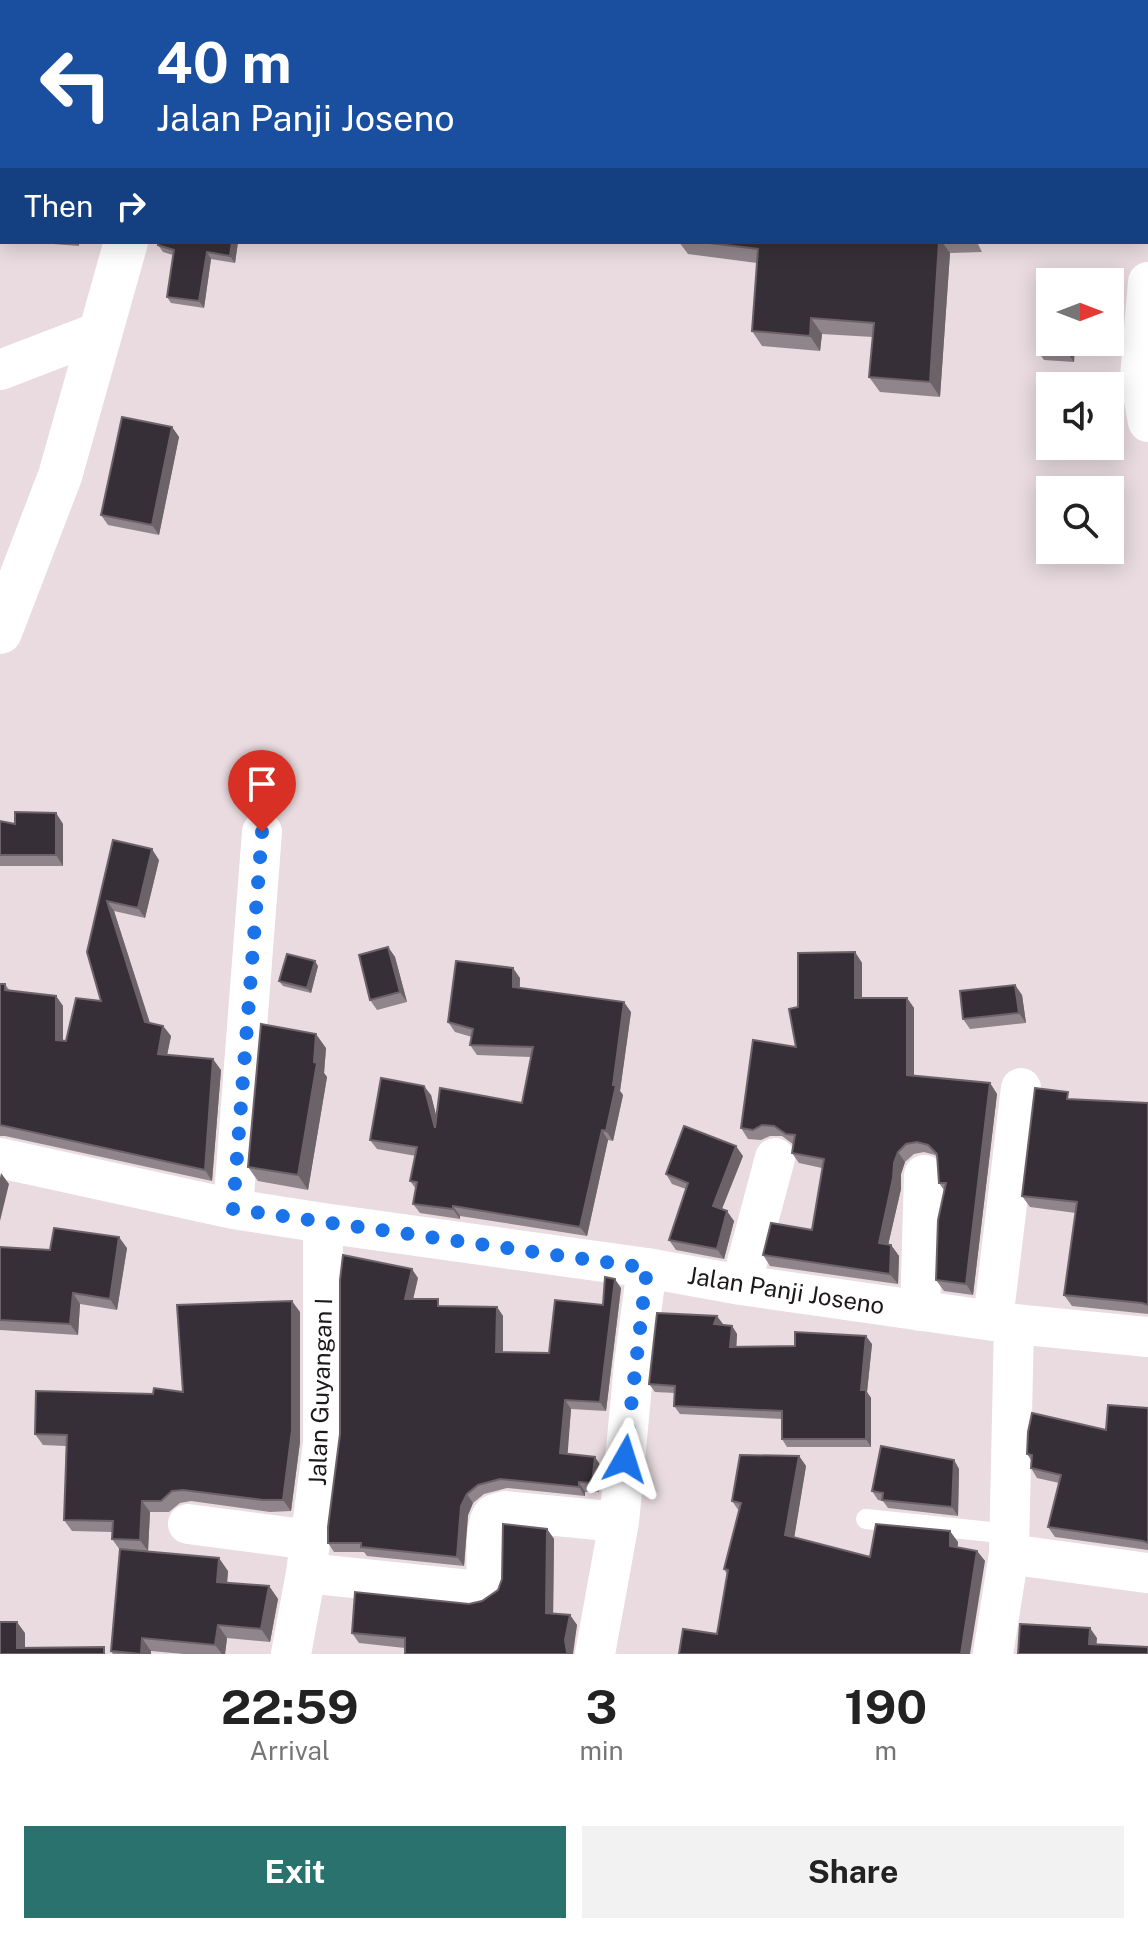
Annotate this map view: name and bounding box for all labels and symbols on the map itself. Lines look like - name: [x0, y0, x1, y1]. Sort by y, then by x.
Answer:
- north arrow: [1036, 268, 1124, 356]
- pin: [228, 750, 296, 832]
- street label: Jalan Panji Joseno: [685, 1261, 887, 1319]
- street label: Jalan Guyangan I: [303, 1297, 337, 1487]
- position arrow: [583, 1417, 667, 1501]

